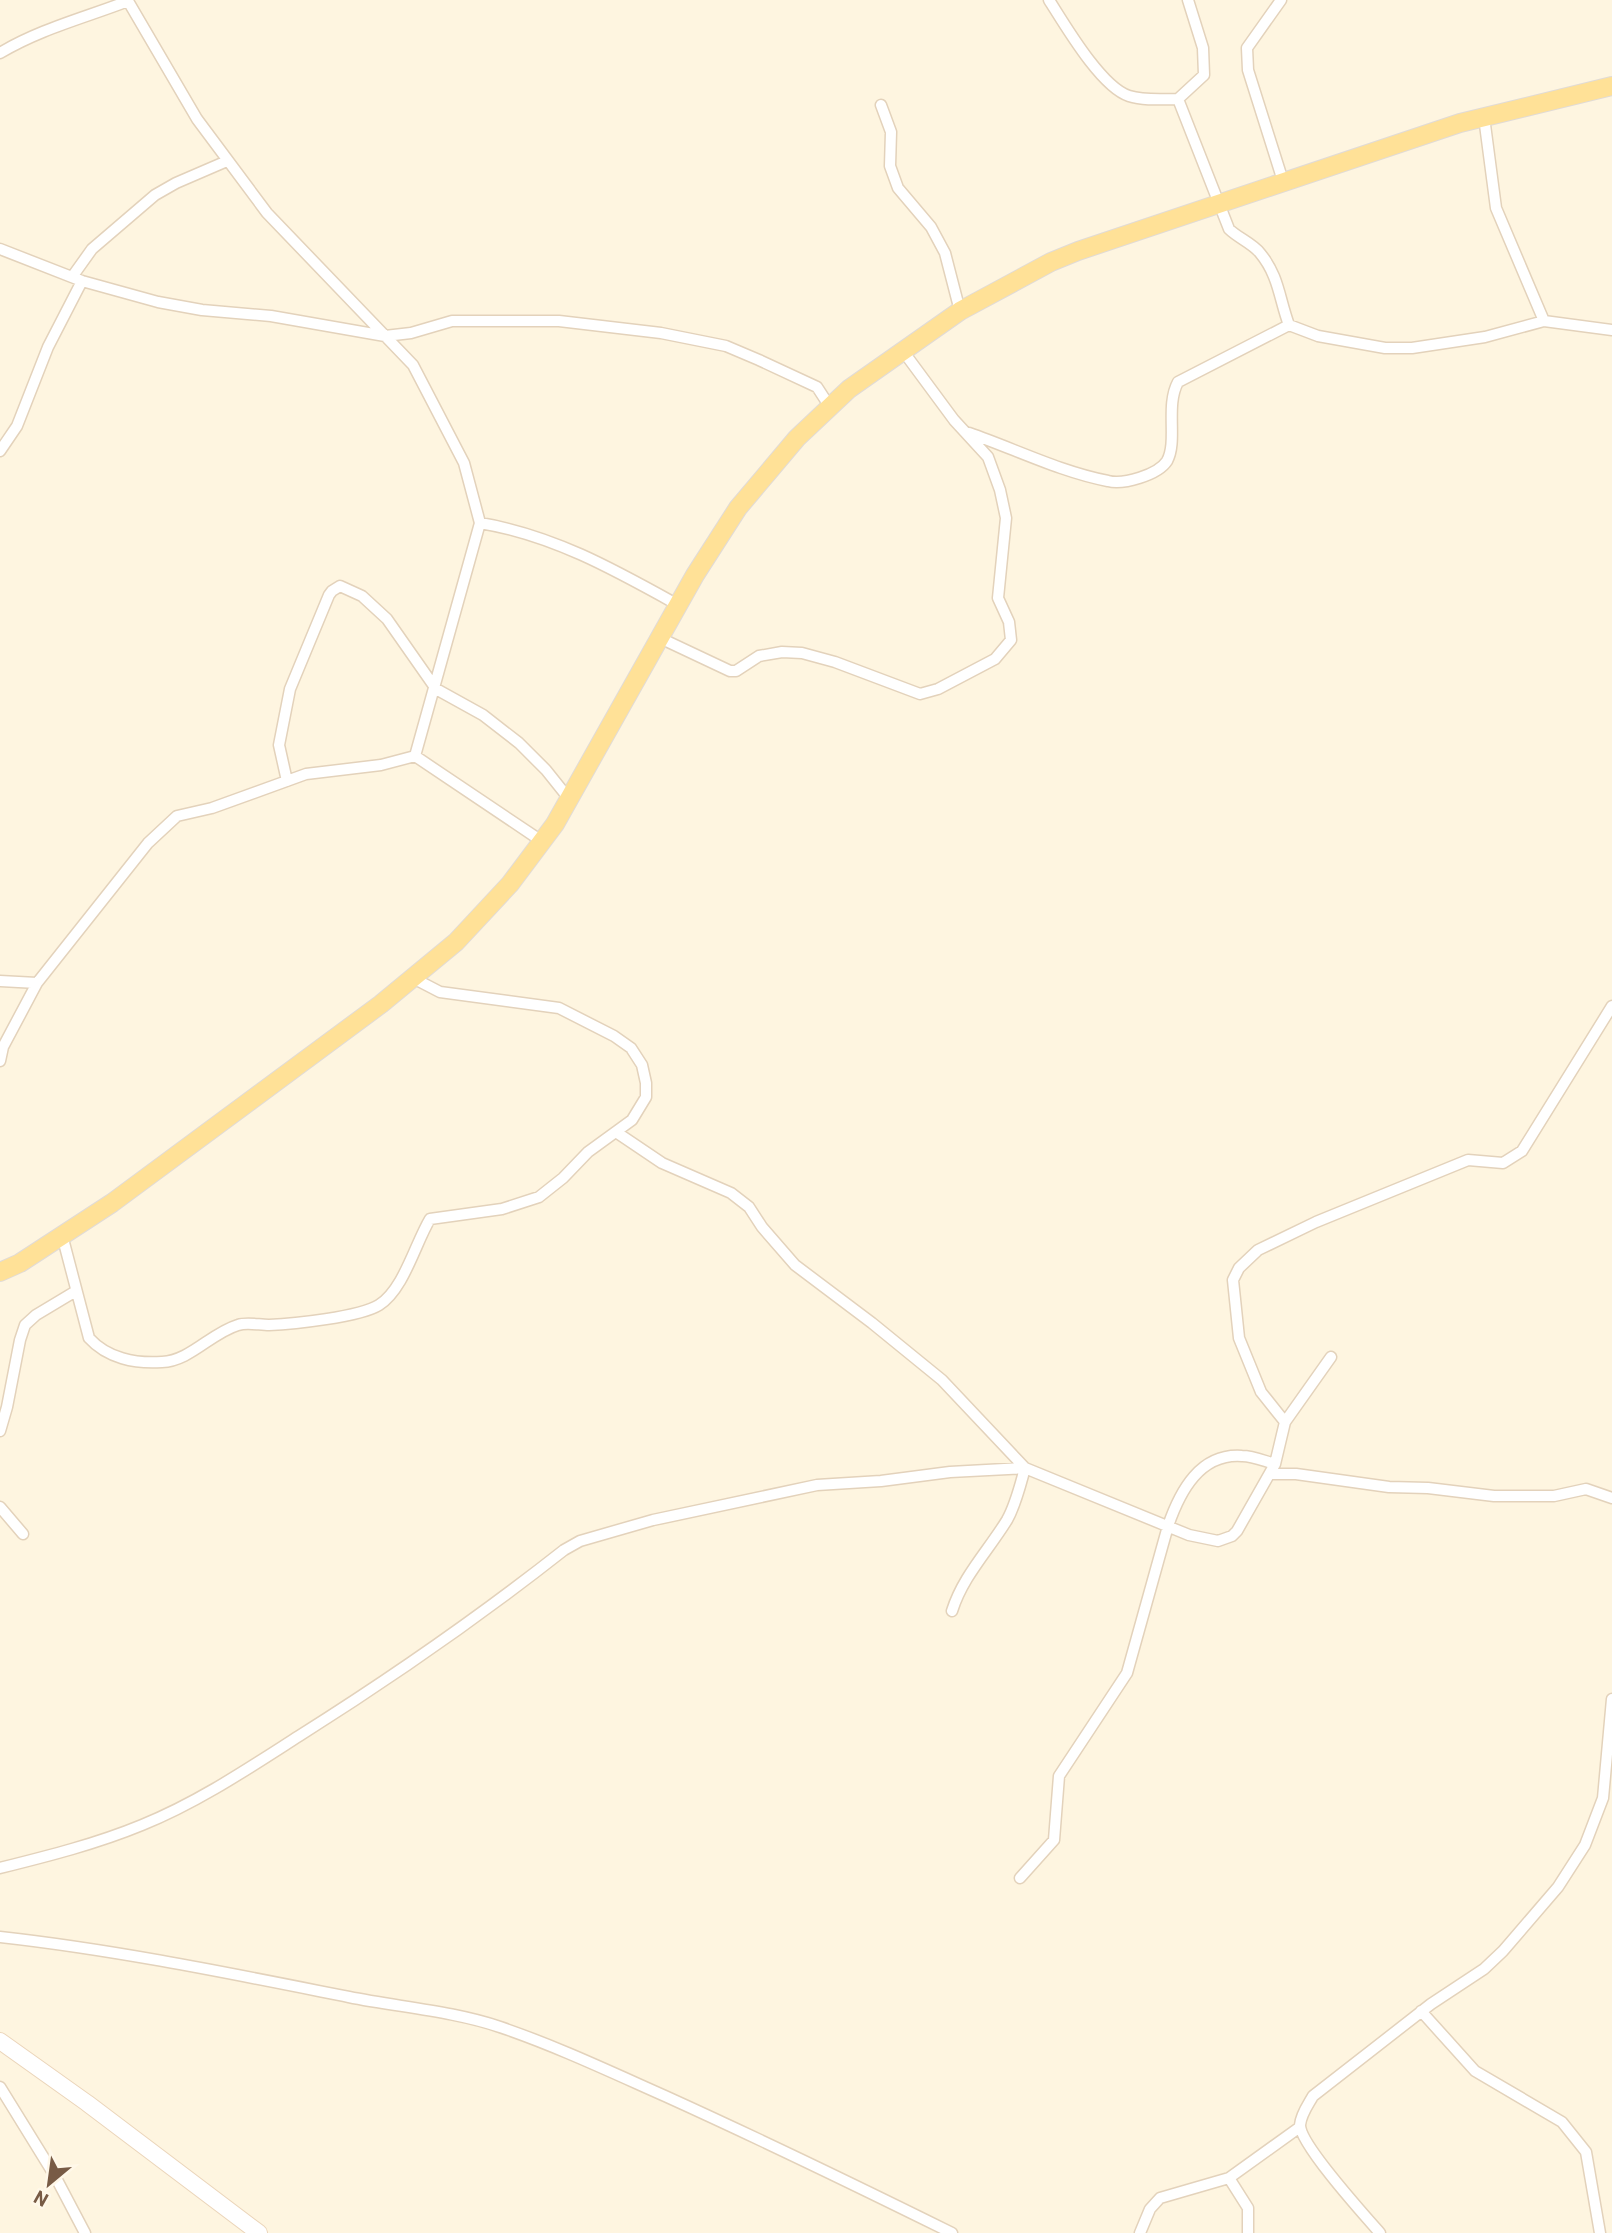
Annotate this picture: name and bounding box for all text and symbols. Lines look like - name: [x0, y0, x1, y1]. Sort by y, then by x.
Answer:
- north arrow: [14, 2149, 84, 2219]
- text: N: [29, 2186, 52, 2212]

